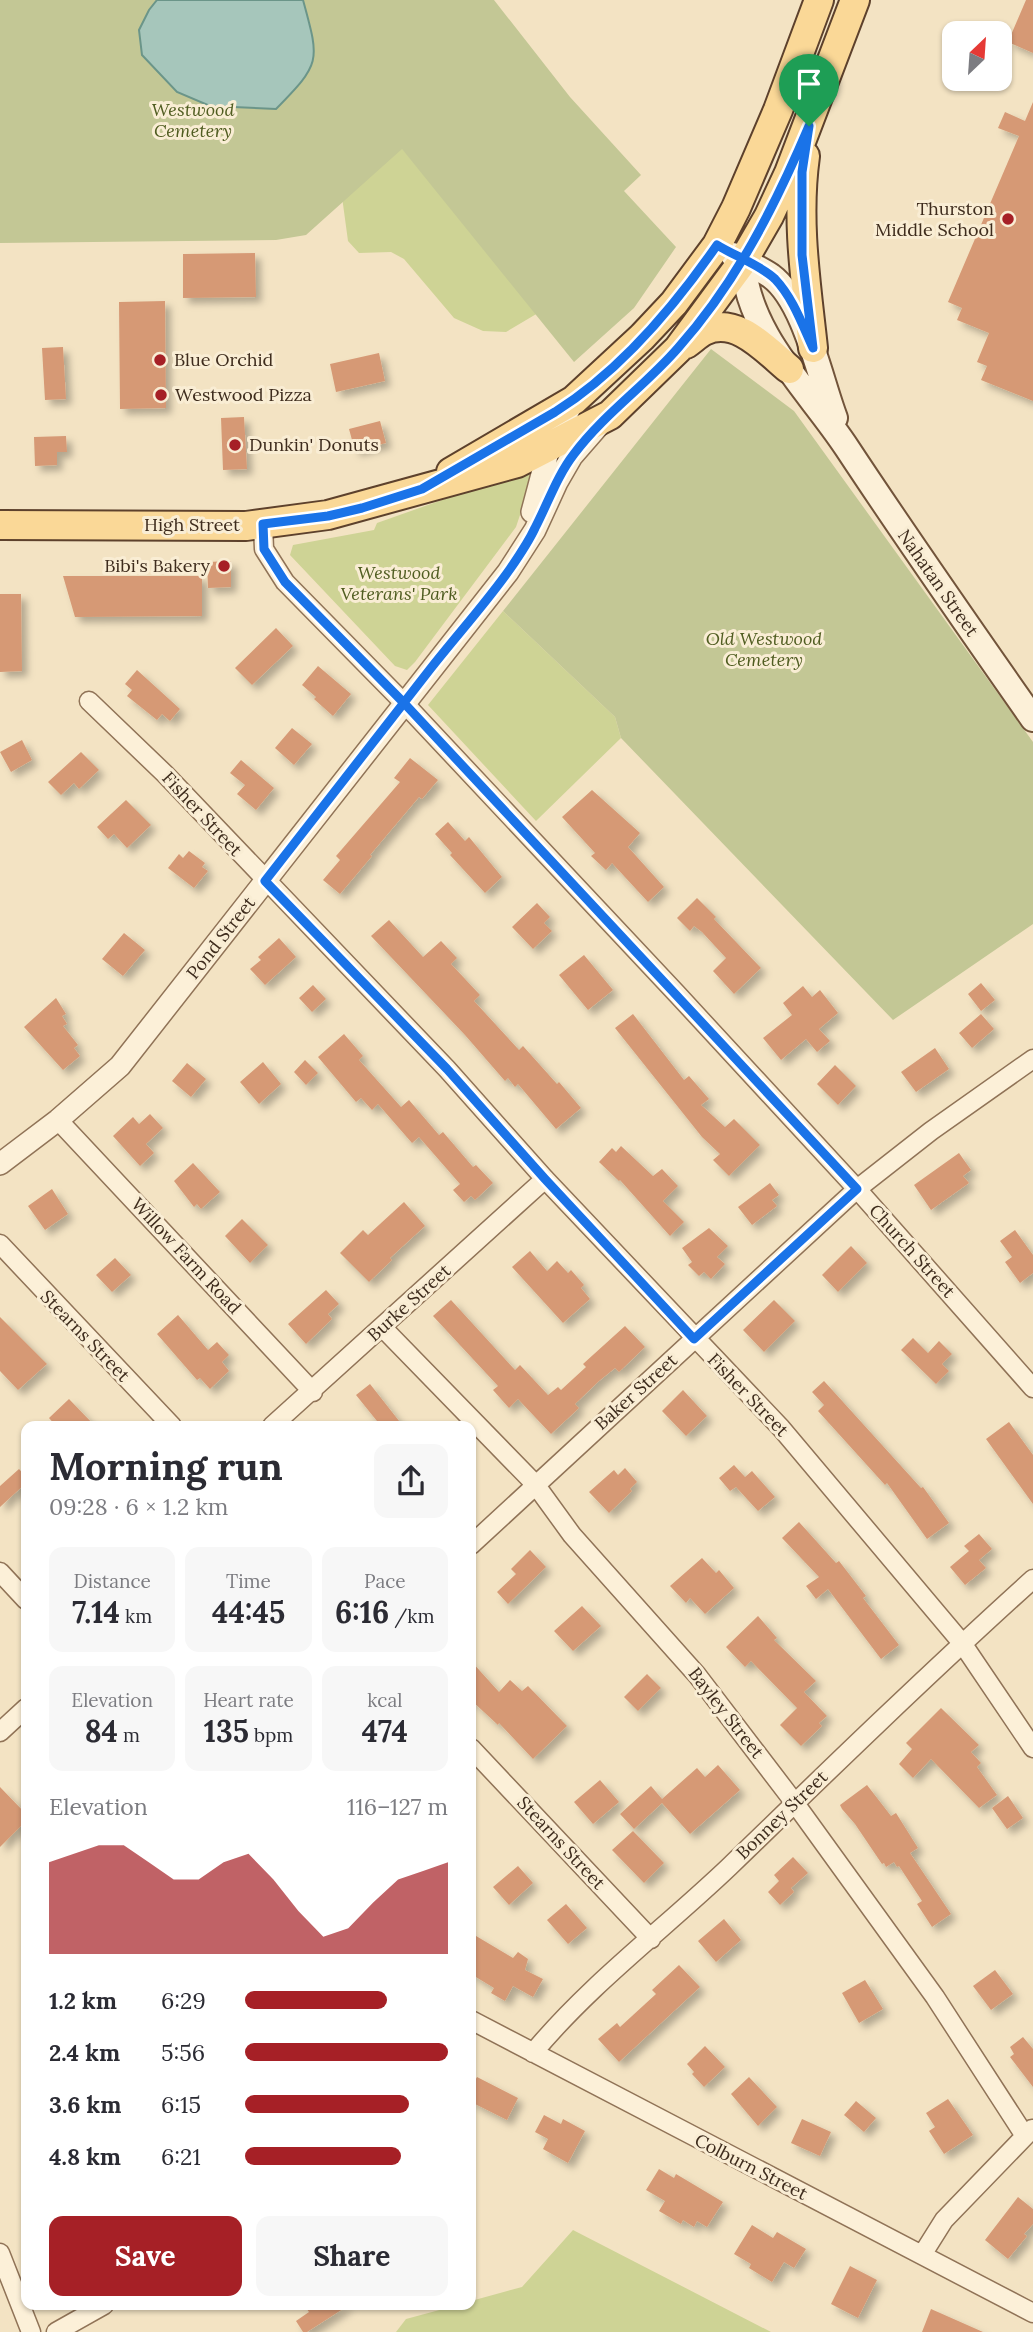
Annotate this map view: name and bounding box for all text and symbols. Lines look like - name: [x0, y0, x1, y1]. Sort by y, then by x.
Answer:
- north arrow: [942, 21, 1012, 91]
- map controls: [942, 21, 1012, 91]
- pin: [779, 54, 839, 126]
- icon: arrive: [790, 65, 828, 103]
- park label: Westwood Cemetery: [152, 98, 234, 142]
- place label: Thurston Middle School: [875, 197, 994, 241]
- marker: Thurston Middle School: [1000, 211, 1016, 227]
- place label: Blue Orchid: [174, 348, 274, 371]
- marker: Blue Orchid: [152, 352, 168, 368]
- place label: Westwood Pizza: [175, 383, 312, 406]
- marker: Westwood Pizza: [153, 387, 169, 403]
- place label: Dunkin' Donuts: [249, 433, 379, 456]
- marker: Dunkin' Donuts: [227, 437, 243, 453]
- street label: High Street: [144, 513, 240, 536]
- street label: Nahatan Street: [893, 525, 984, 641]
- place label: Bibi's Bakery: [104, 554, 210, 577]
- marker: Bibi's Bakery: [216, 558, 232, 574]
- park label: Westwood Veterans' Park: [340, 561, 458, 605]
- park label: Old Westwood Cemetery: [706, 627, 822, 671]
- street label: Fisher Street: [157, 767, 247, 861]
- street label: Pond Street: [181, 892, 260, 984]
- street label: Willow Farm Road: [127, 1193, 246, 1319]
- street label: Church Street: [864, 1199, 960, 1302]
- street label: Burke Street: [362, 1259, 455, 1346]
- street label: Stearns Street: [36, 1285, 135, 1386]
- street label: Baker Street: [590, 1348, 682, 1435]
- street label: Fisher Street: [703, 1348, 794, 1441]
- text: Morning run: [49, 1442, 283, 1490]
- button: share: [374, 1444, 448, 1518]
- text: 09:28 · 6 × 1.2 km: [49, 1492, 228, 1521]
- text: Distance: [74, 1569, 151, 1593]
- text: Time: [226, 1569, 271, 1593]
- text: Pace: [364, 1569, 406, 1593]
- text: 7.14: [72, 1593, 120, 1631]
- text: 44:45: [212, 1593, 285, 1631]
- text: 6:16: [335, 1593, 389, 1631]
- text: km: [120, 1604, 152, 1628]
- text: /km: [389, 1604, 435, 1628]
- street label: Bayley Street: [684, 1662, 769, 1763]
- text: Elevation: [71, 1688, 153, 1712]
- text: Heart rate: [203, 1688, 294, 1712]
- text: kcal: [367, 1688, 402, 1712]
- text: 84: [84, 1712, 118, 1750]
- text: 135: [204, 1712, 249, 1750]
- text: 474: [362, 1712, 408, 1750]
- text: m: [118, 1723, 140, 1747]
- text: bpm: [249, 1723, 293, 1747]
- street label: Bonney Street: [731, 1765, 832, 1864]
- street label: Stearns Street: [512, 1791, 610, 1894]
- text: Elevation: [49, 1792, 148, 1821]
- text: 116–127 m: [347, 1792, 448, 1821]
- text: 1.2 km: [49, 1986, 117, 2015]
- text: 6:29: [161, 1986, 206, 2015]
- text: 2.4 km: [49, 2038, 120, 2067]
- text: 5:56: [161, 2038, 205, 2067]
- text: 3.6 km: [49, 2090, 121, 2119]
- text: 6:15: [161, 2090, 201, 2119]
- street label: Colburn Street: [691, 2128, 812, 2205]
- text: 4.8 km: [49, 2142, 121, 2171]
- text: 6:21: [161, 2142, 201, 2171]
- button: Save: [49, 2216, 242, 2296]
- button: Share: [256, 2216, 448, 2296]

